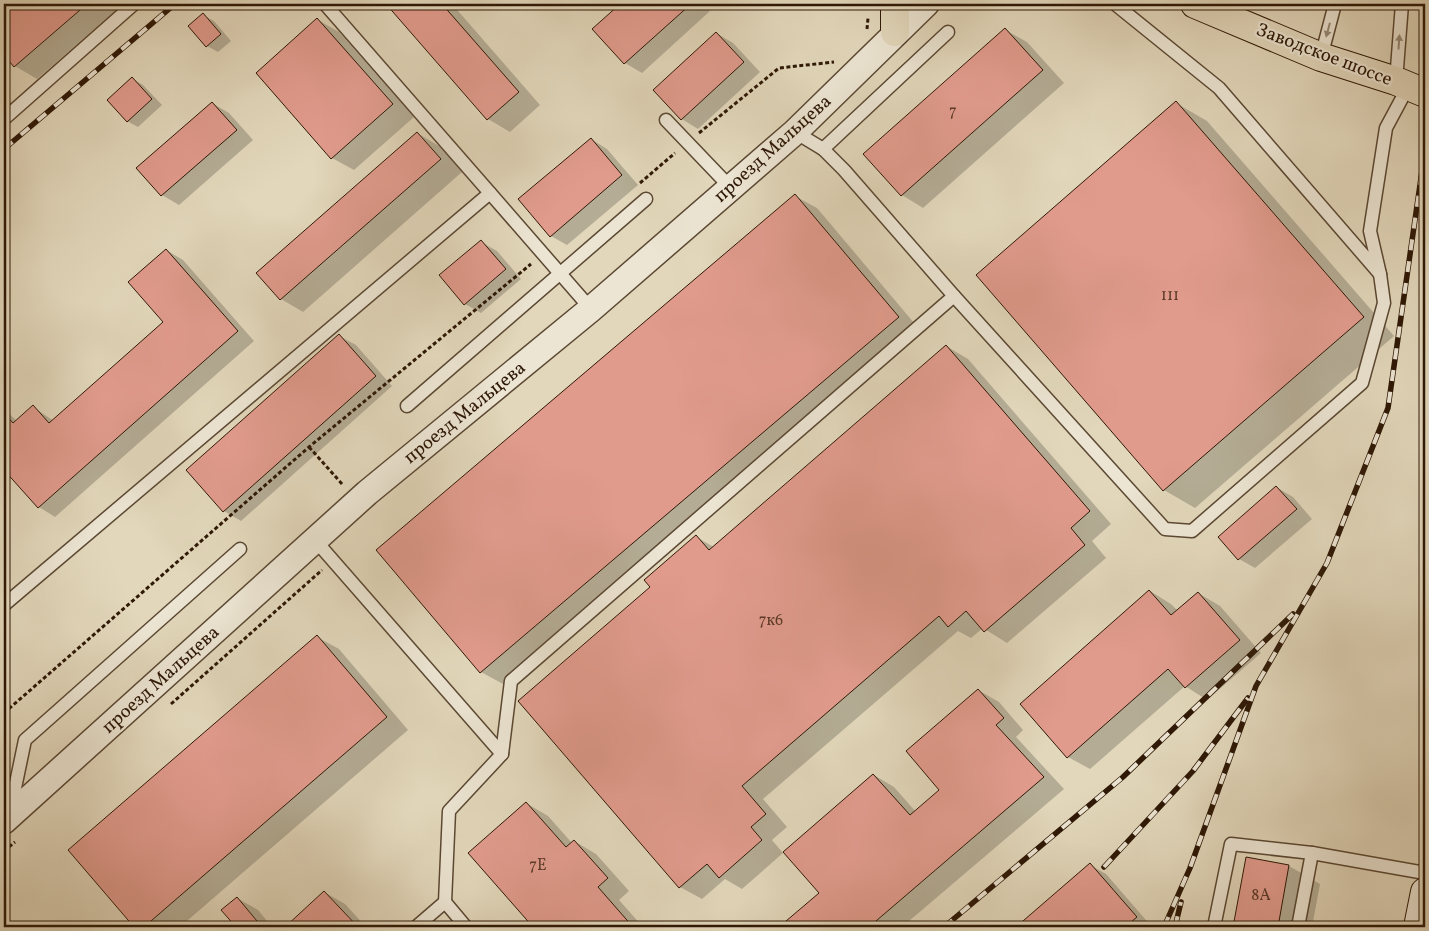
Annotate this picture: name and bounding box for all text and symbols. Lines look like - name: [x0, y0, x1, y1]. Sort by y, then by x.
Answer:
- street label: Заводское шоссе: [1252, 17, 1396, 93]
- one-way arrow: [1324, 23, 1332, 38]
- one-way arrow: [1395, 34, 1403, 50]
- street label: проезд Мальцева: [708, 89, 838, 209]
- house number: 7: [949, 101, 957, 123]
- house number: 111: [1161, 285, 1179, 307]
- street label: проезд Мальцева: [398, 356, 532, 470]
- house number: 7к6: [759, 610, 783, 632]
- street label: проезд Мальцева: [96, 620, 226, 740]
- house number: 7Е: [529, 855, 547, 877]
- house number: 8А: [1251, 885, 1271, 907]

